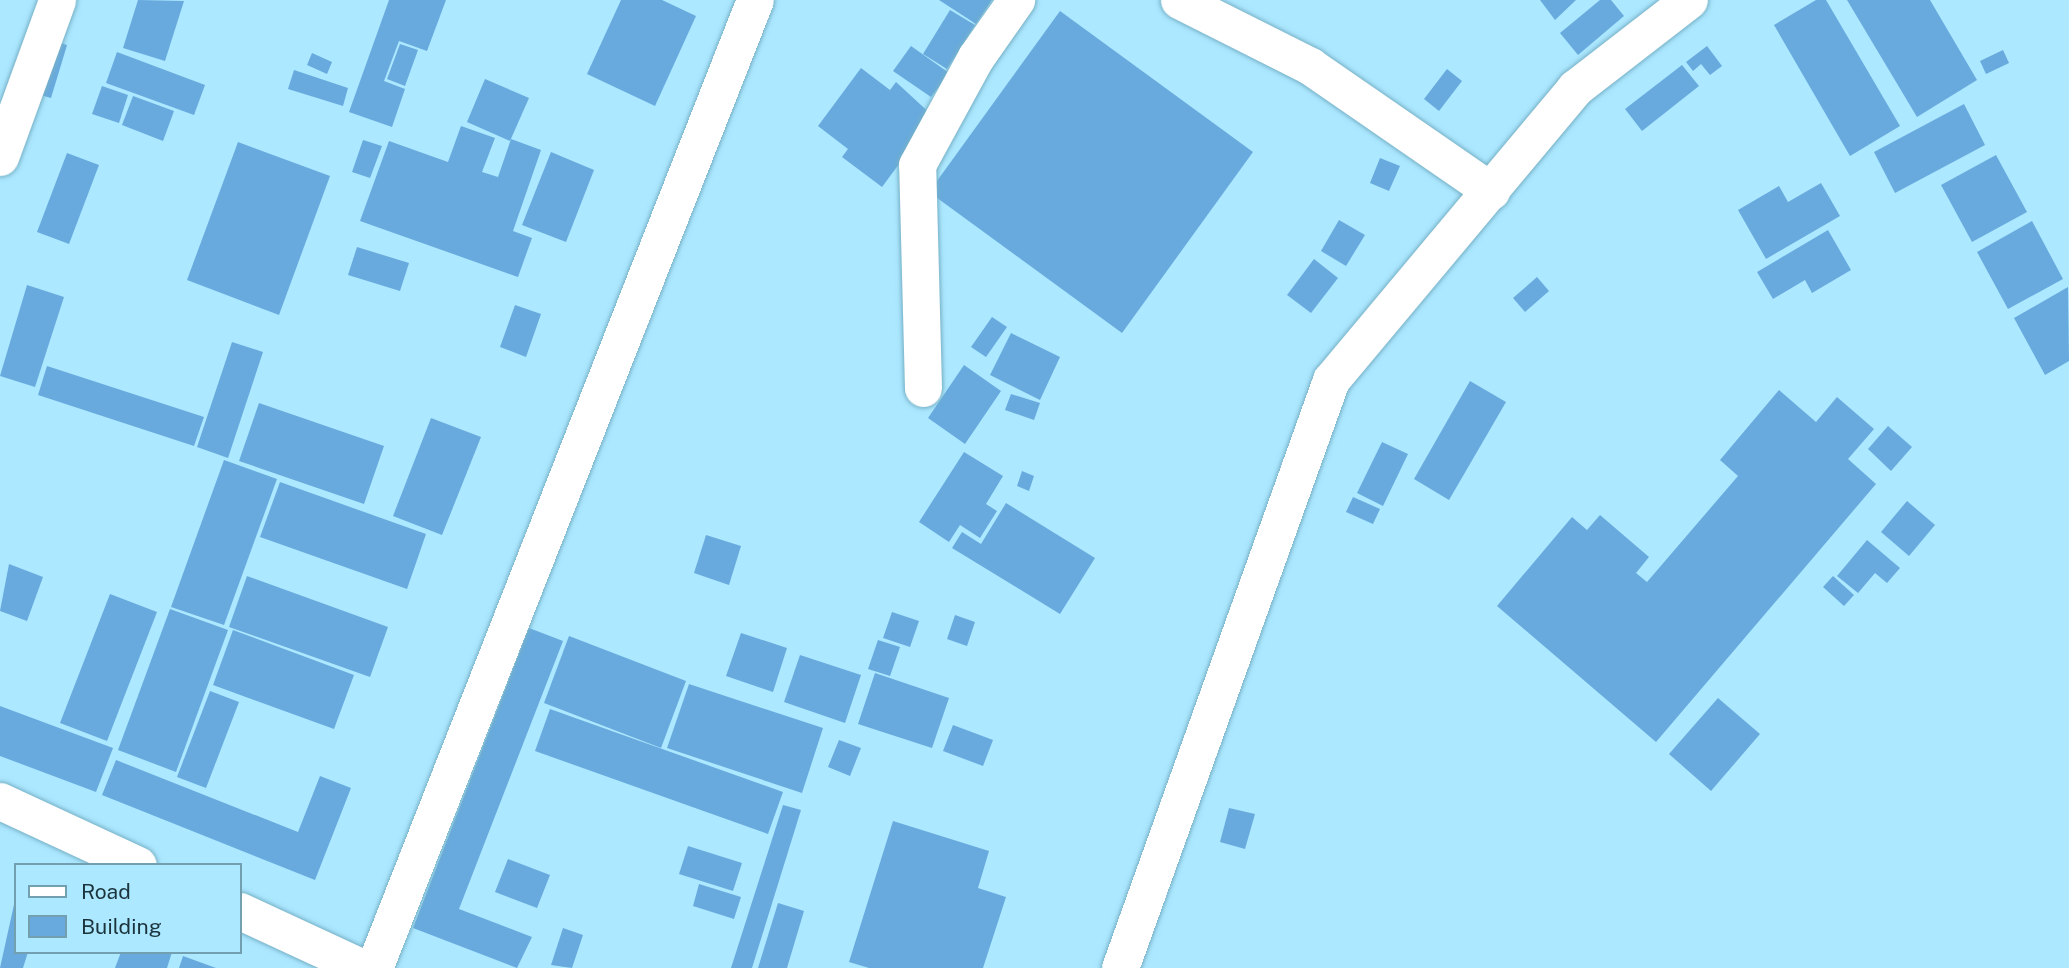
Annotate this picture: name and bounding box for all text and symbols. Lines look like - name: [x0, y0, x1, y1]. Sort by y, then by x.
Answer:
- legend: [14, 863, 242, 954]
- text: Road: [81, 879, 131, 904]
- text: Building: [81, 914, 162, 939]

